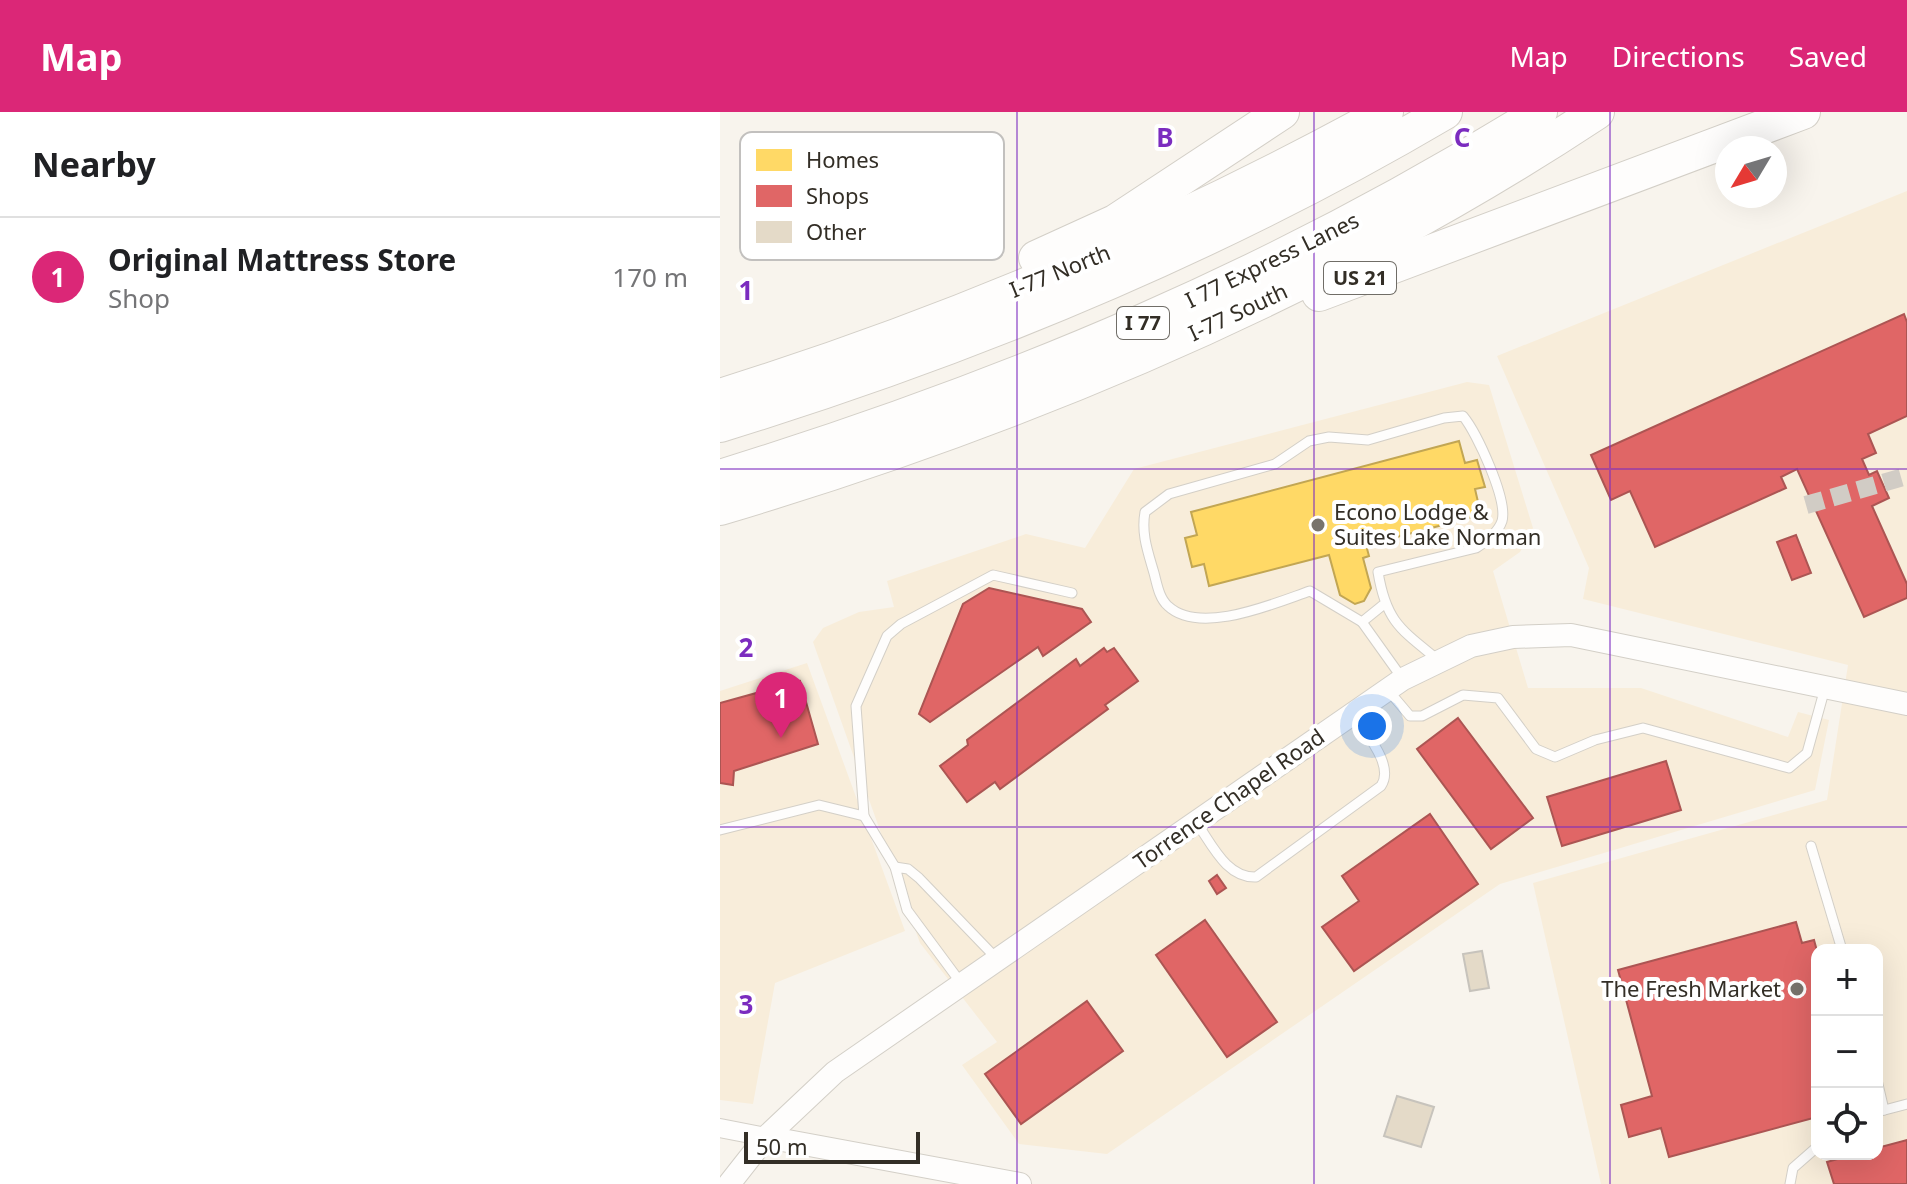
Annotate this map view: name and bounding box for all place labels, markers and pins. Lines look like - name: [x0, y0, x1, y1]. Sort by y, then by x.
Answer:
- place label: Econo Lodge & Suites Lake Norman: [1334, 496, 1541, 551]
- marker: Econo Lodge & Suites Lake Norman: [1309, 516, 1327, 534]
- pin: 1: [755, 672, 807, 738]
- place label: The Fresh Market: [1601, 973, 1781, 1003]
- marker: The Fresh Market: [1788, 980, 1806, 998]

